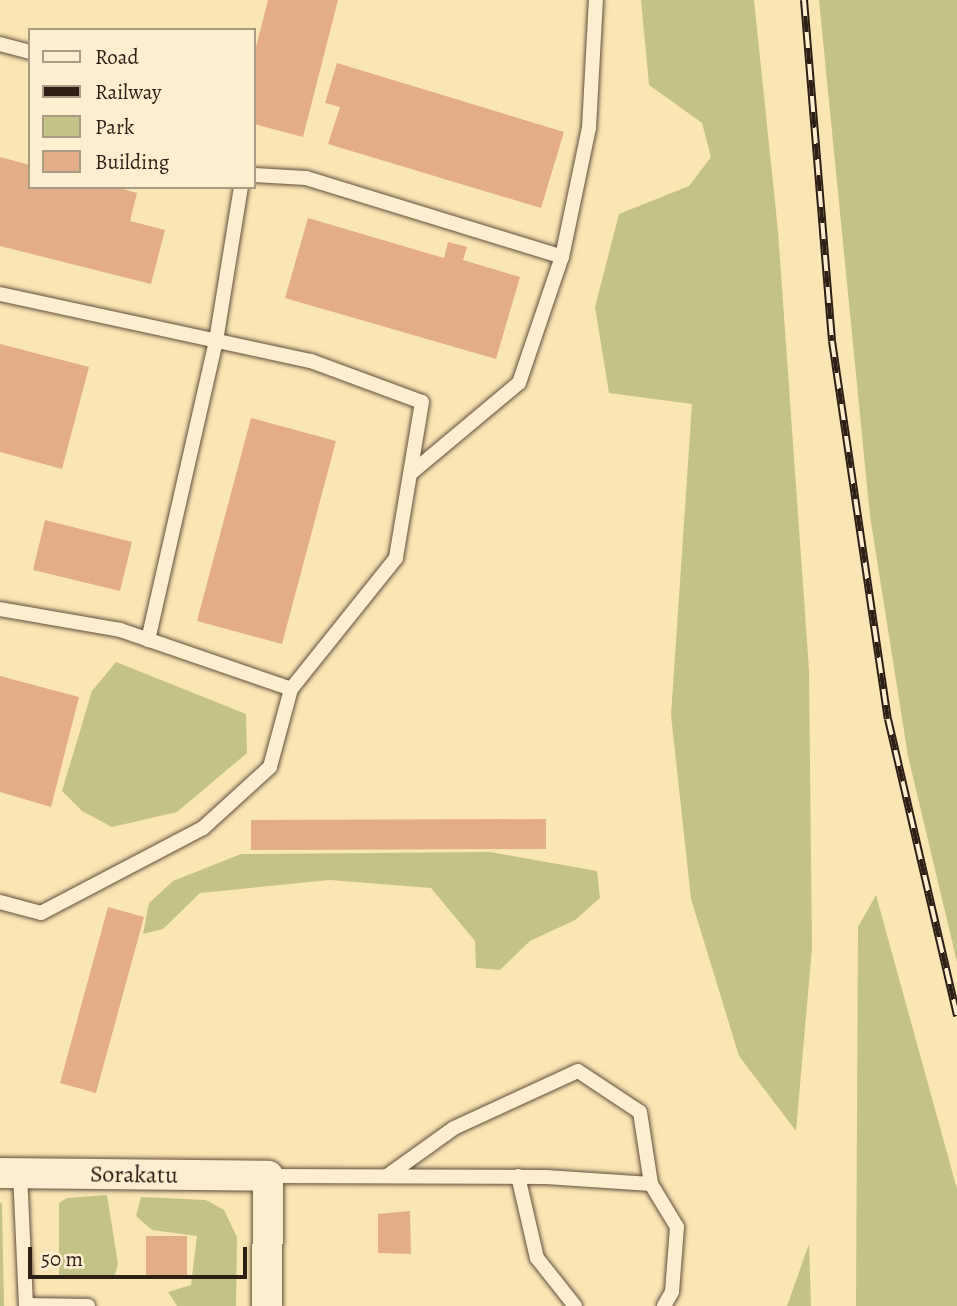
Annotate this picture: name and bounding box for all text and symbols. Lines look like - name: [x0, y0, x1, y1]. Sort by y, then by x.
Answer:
- legend: [28, 28, 256, 189]
- text: Road: [95, 43, 139, 71]
- text: Railway: [95, 78, 161, 106]
- text: Park: [95, 113, 134, 141]
- text: Building: [95, 148, 169, 176]
- street label: Sorakatu: [90, 1160, 178, 1190]
- scale bar: [32, 1232, 250, 1276]
- text: 50 m: [41, 1245, 83, 1273]

